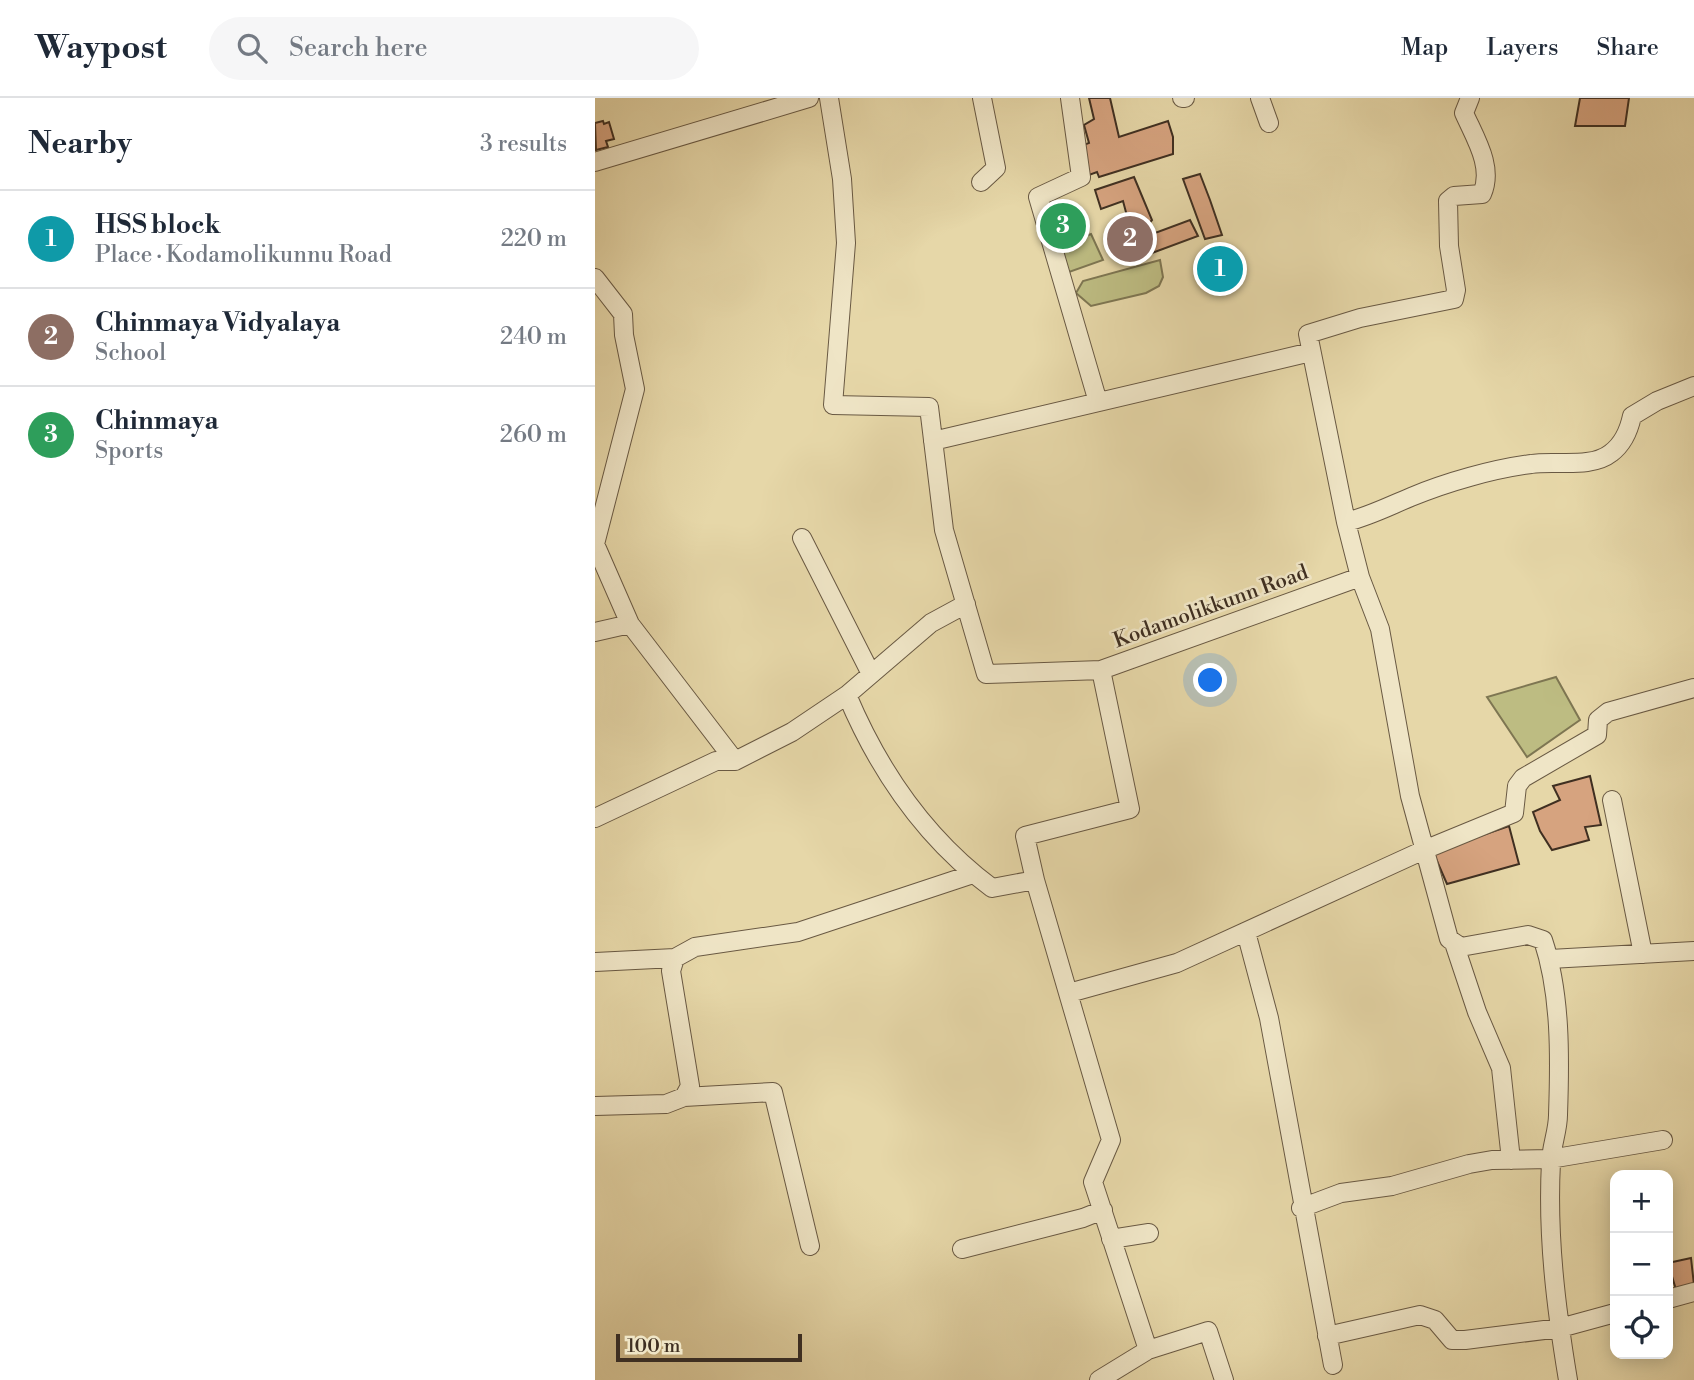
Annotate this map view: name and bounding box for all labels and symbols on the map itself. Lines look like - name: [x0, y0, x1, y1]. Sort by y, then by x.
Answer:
- pin: 3: [1040, 200, 1086, 252]
- pin: 2: [1107, 213, 1153, 265]
- pin: 1: [1197, 243, 1243, 295]
- street label: Kodamolikkunn Road: [1110, 560, 1312, 654]
- your location: [1193, 663, 1227, 697]
- scale bar: [616, 1331, 801, 1363]

